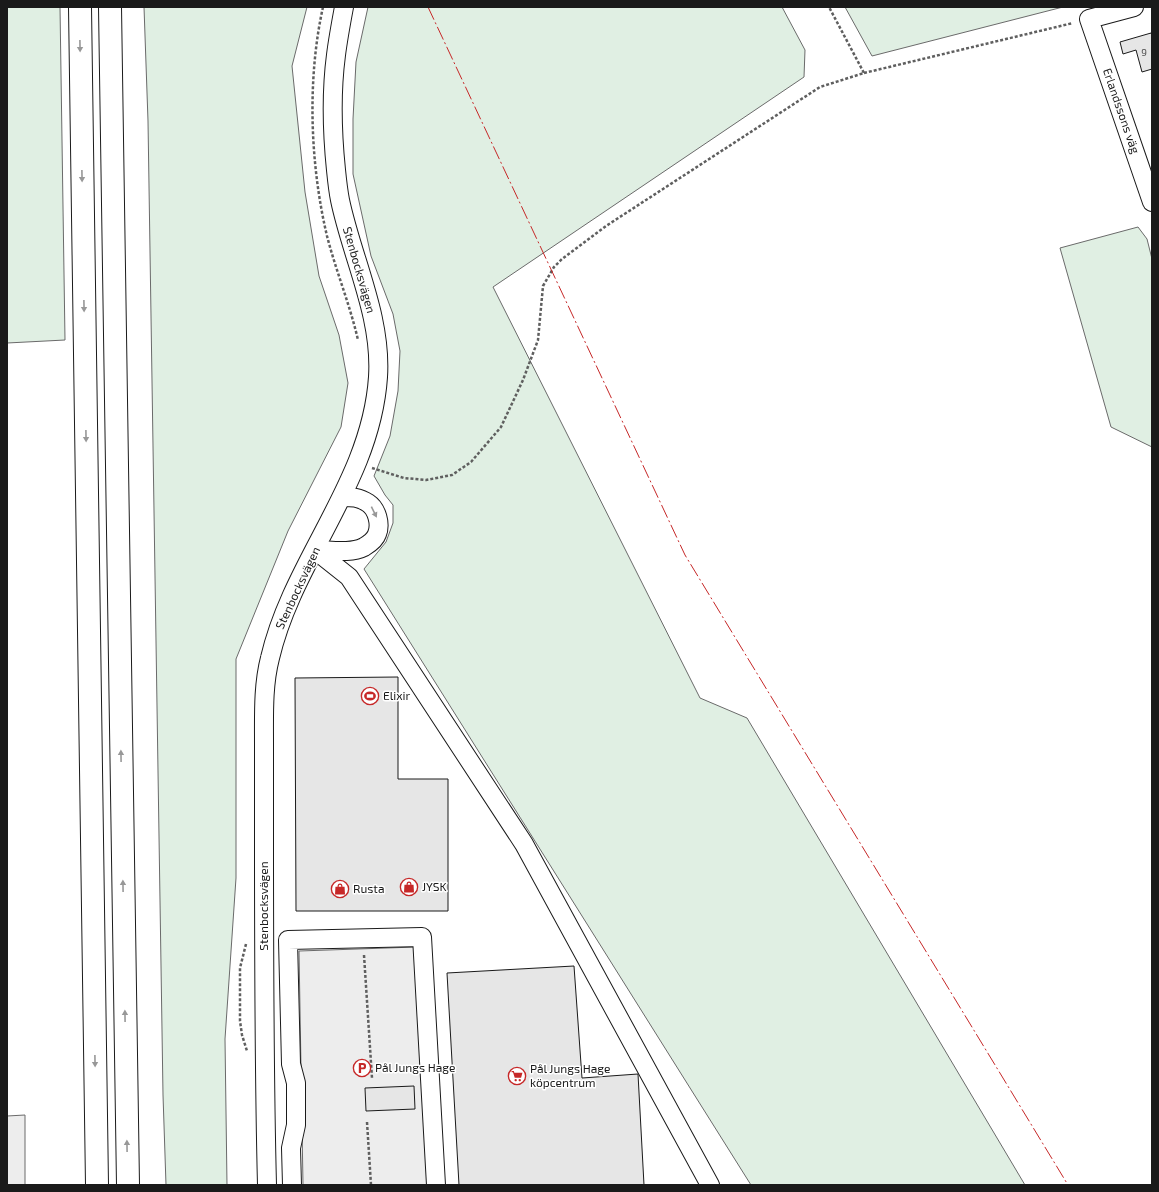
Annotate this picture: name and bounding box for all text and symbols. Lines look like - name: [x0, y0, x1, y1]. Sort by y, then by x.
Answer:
- one-way arrow: [77, 40, 83, 53]
- house number: 9: [1141, 46, 1147, 58]
- street label: Erlandssons väg: [1101, 66, 1143, 156]
- one-way arrow: [79, 170, 85, 183]
- street label: Stenbocksvägen: [341, 225, 379, 315]
- one-way arrow: [81, 300, 87, 313]
- one-way arrow: [83, 430, 89, 443]
- one-way arrow: [371, 506, 377, 518]
- street label: Stenbocksvägen: [272, 544, 322, 631]
- sports icon: Elixir: [360, 686, 380, 706]
- place label: Elixir: [383, 688, 411, 702]
- one-way arrow: [118, 749, 124, 762]
- street label: Stenbocksvägen: [256, 861, 270, 951]
- shop icon: JYSK: [399, 877, 419, 897]
- one-way arrow: [120, 879, 126, 892]
- shop icon: Rusta: [330, 879, 350, 899]
- place label: JYSK: [422, 879, 447, 893]
- place label: Rusta: [353, 881, 385, 895]
- one-way arrow: [122, 1009, 128, 1022]
- one-way arrow: [92, 1055, 98, 1068]
- parking icon: Pål Jungs Hage: [352, 1058, 372, 1078]
- place label: Pål Jungs Hage: [375, 1060, 455, 1074]
- place label: Pål Jungs Hage köpcentrum: [530, 1061, 610, 1089]
- supermarket icon: Pål Jungs Hage köpcentrum: [507, 1066, 527, 1086]
- one-way arrow: [124, 1139, 130, 1152]

